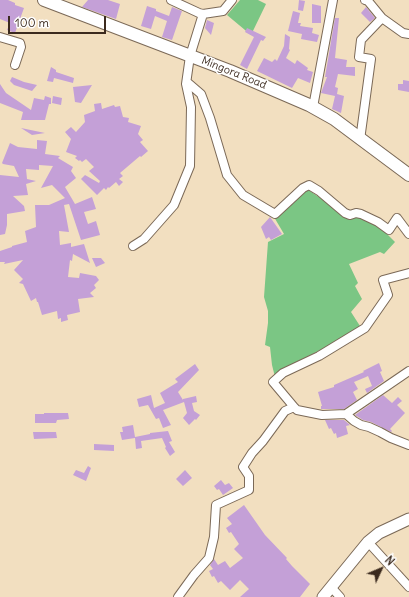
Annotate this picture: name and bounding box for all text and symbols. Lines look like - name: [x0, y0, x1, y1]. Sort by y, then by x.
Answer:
- scale bar: [10, 8, 108, 34]
- text: 100 m: [15, 15, 49, 30]
- street label: Mingora Road: [199, 54, 269, 92]
- north arrow: [361, 549, 401, 589]
- text: N: [382, 553, 397, 568]

